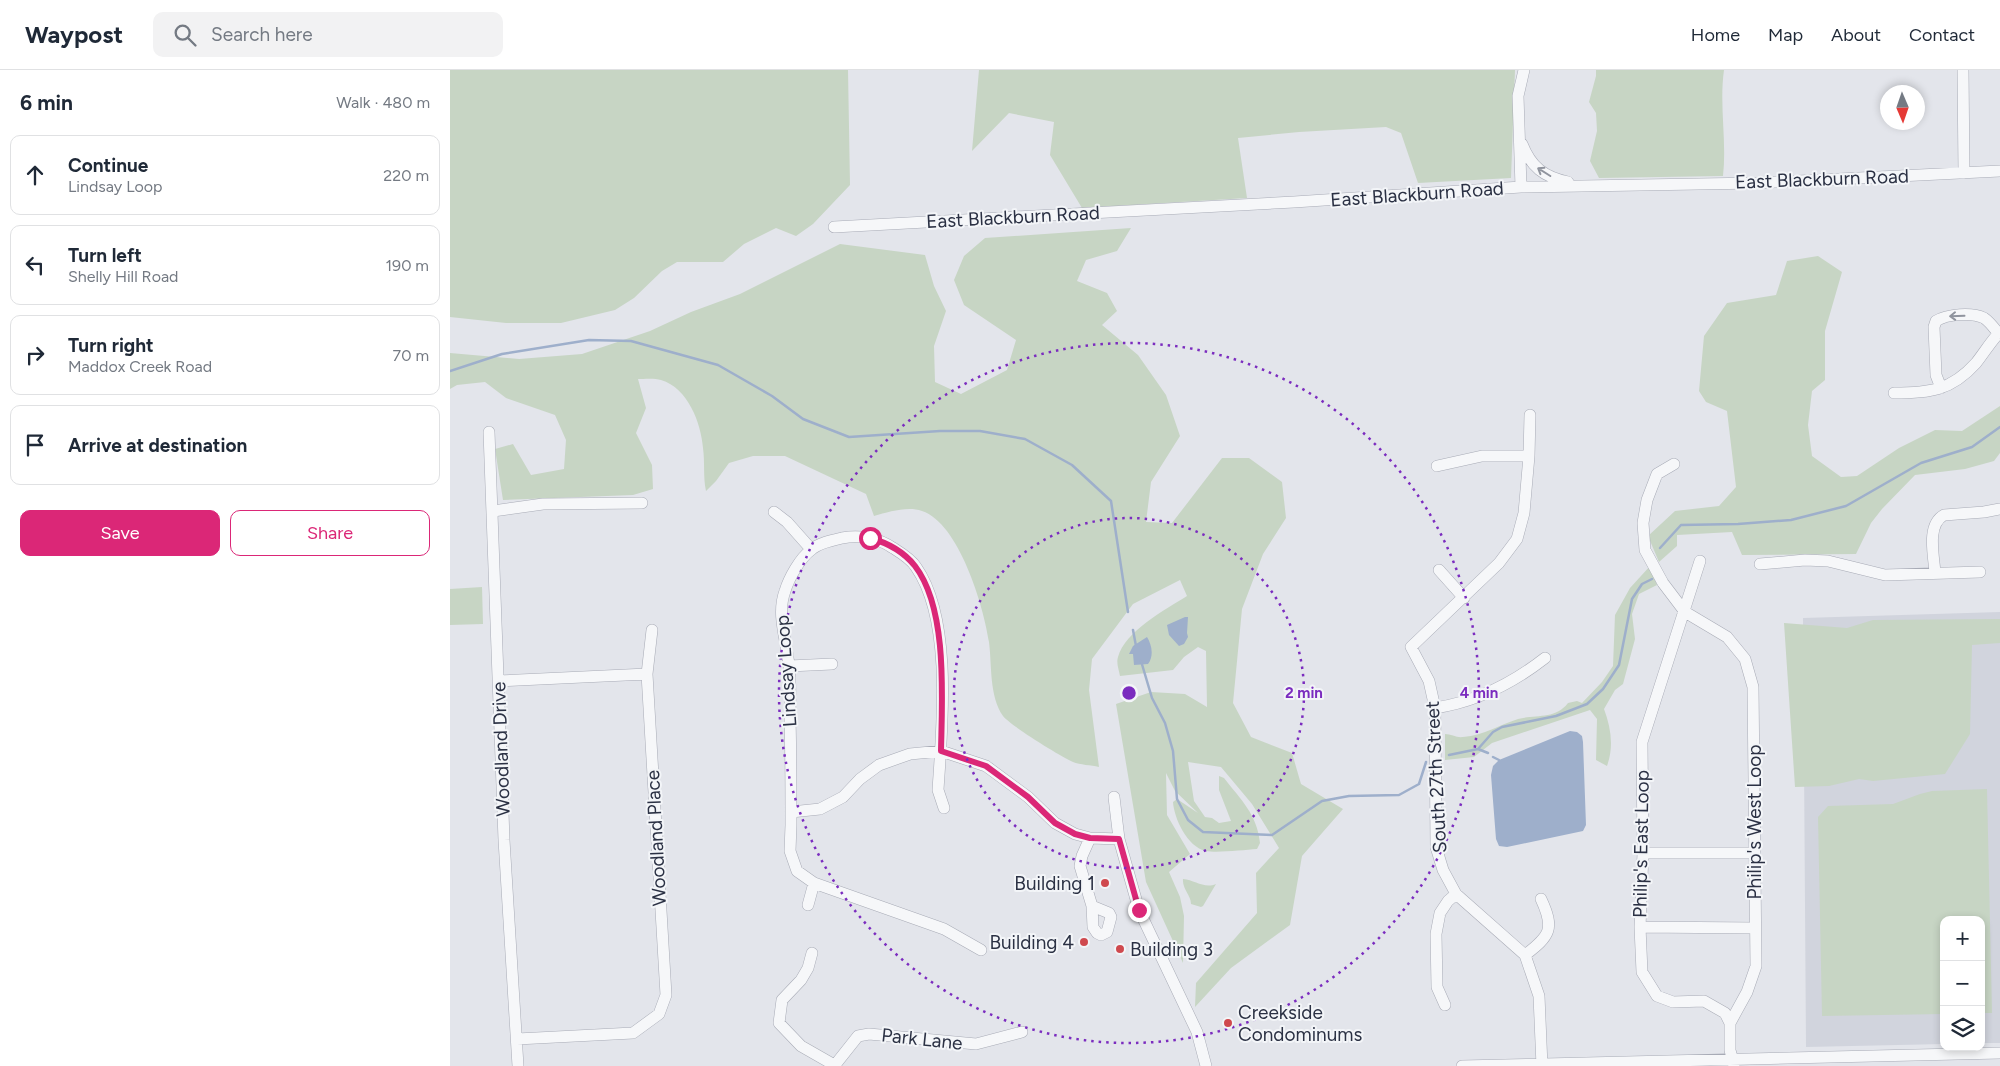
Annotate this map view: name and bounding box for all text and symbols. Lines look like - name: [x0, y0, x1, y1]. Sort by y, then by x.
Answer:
- search box: [153, 12, 503, 57]
- text: Waypost: [25, 20, 123, 49]
- icon: search: [171, 21, 199, 49]
- text: Search here: [211, 23, 313, 46]
- text: Home: [1691, 24, 1740, 46]
- text: Map: [1768, 24, 1803, 46]
- text: About: [1831, 24, 1881, 46]
- text: Contact: [1909, 24, 1975, 46]
- north arrow: [1880, 85, 1925, 130]
- text: 6 min: [20, 90, 73, 115]
- text: Walk · 480 m: [336, 93, 430, 112]
- text: Continue: [68, 154, 148, 177]
- icon: ahead: [21, 161, 49, 189]
- street label: East Blackburn Road: [1735, 164, 1909, 194]
- text: 220 m: [383, 166, 429, 185]
- one-way arrow: [1537, 167, 1551, 177]
- street label: East Blackburn Road: [1329, 176, 1505, 212]
- text: Lindsay Loop: [68, 177, 163, 196]
- street label: East Blackburn Road: [926, 201, 1100, 233]
- text: Turn left: [68, 244, 142, 267]
- icon: left: [21, 251, 49, 279]
- text: 190 m: [386, 256, 429, 275]
- text: Shelly Hill Road: [68, 267, 178, 286]
- one-way arrow: [1949, 311, 1965, 320]
- text: Turn right: [68, 334, 154, 357]
- icon: right: [21, 341, 49, 369]
- text: 70 m: [393, 346, 429, 365]
- text: Maddox Creek Road: [68, 357, 212, 376]
- icon: arrive: [21, 431, 49, 459]
- text: Arrive at destination: [68, 434, 247, 457]
- button: Save: [20, 510, 220, 556]
- button: Share: [230, 510, 430, 556]
- route start: [859, 527, 882, 550]
- street label: Lindsay Loop: [771, 614, 801, 728]
- street label: Woodland Drive: [487, 681, 515, 817]
- centre of rings: [1120, 684, 1138, 702]
- text: 2 min: [1285, 684, 1323, 702]
- text: 4 min: [1460, 684, 1498, 702]
- street label: South 27th Street: [1421, 700, 1451, 854]
- street label: Philip's West Loop: [1743, 745, 1766, 899]
- street label: Woodland Place: [641, 769, 671, 907]
- street label: Philip's East Loop: [1628, 770, 1654, 918]
- place label: Building 1: [1014, 872, 1095, 895]
- marker: Building 1: [1099, 877, 1111, 889]
- route end: [1128, 899, 1151, 922]
- map controls: [1940, 916, 1985, 1051]
- button: +: [1940, 916, 1985, 961]
- place label: Building 4: [989, 931, 1074, 954]
- marker: Building 4: [1078, 936, 1090, 948]
- place label: Building 3: [1130, 938, 1213, 961]
- marker: Building 3: [1114, 943, 1126, 955]
- button: −: [1940, 961, 1985, 1006]
- place label: Creekside Condominums: [1238, 1001, 1362, 1046]
- button: layers: [1940, 1006, 1985, 1051]
- marker: Creekside Condominums: [1222, 1017, 1234, 1029]
- street label: Park Lane: [880, 1023, 964, 1055]

